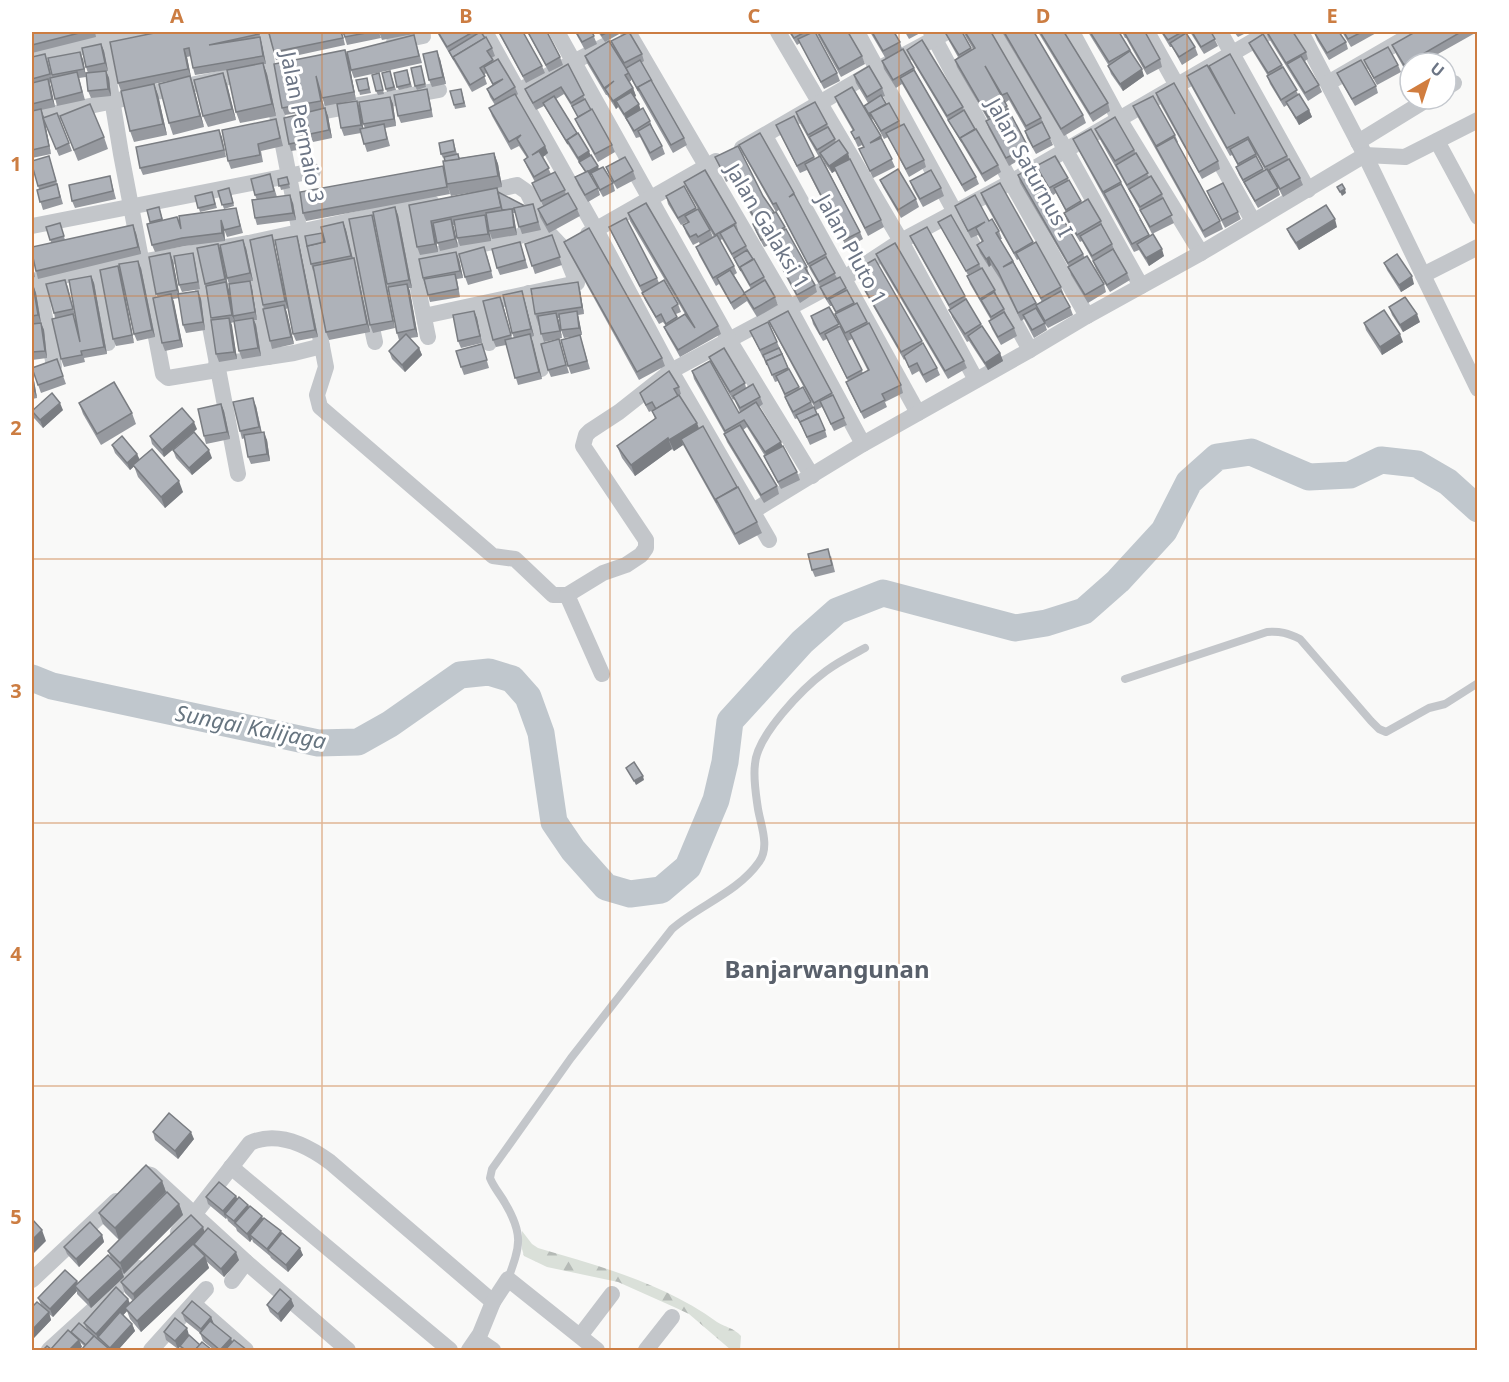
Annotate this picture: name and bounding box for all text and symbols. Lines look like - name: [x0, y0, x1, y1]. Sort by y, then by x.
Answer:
- text: A: [170, 2, 184, 29]
- text: B: [459, 2, 473, 29]
- text: C: [748, 2, 761, 29]
- text: D: [1036, 2, 1050, 29]
- text: E: [1326, 2, 1338, 29]
- street label: Jalan Permaio 3: [274, 47, 331, 205]
- north arrow: [1398, 51, 1458, 111]
- text: U: [1426, 57, 1449, 82]
- street label: Jalan Saturnus I: [979, 91, 1080, 241]
- text: 1: [10, 150, 22, 177]
- street label: Jalan Galaksi 1: [719, 156, 816, 294]
- street label: Jalan Pluto 1: [809, 187, 894, 309]
- text: 2: [10, 414, 22, 441]
- text: 3: [10, 677, 22, 704]
- water label: Sungai Kalijaga: [173, 697, 329, 755]
- text: 4: [10, 940, 22, 967]
- district label: Banjarwangunan: [724, 952, 930, 985]
- text: 5: [10, 1203, 22, 1230]

